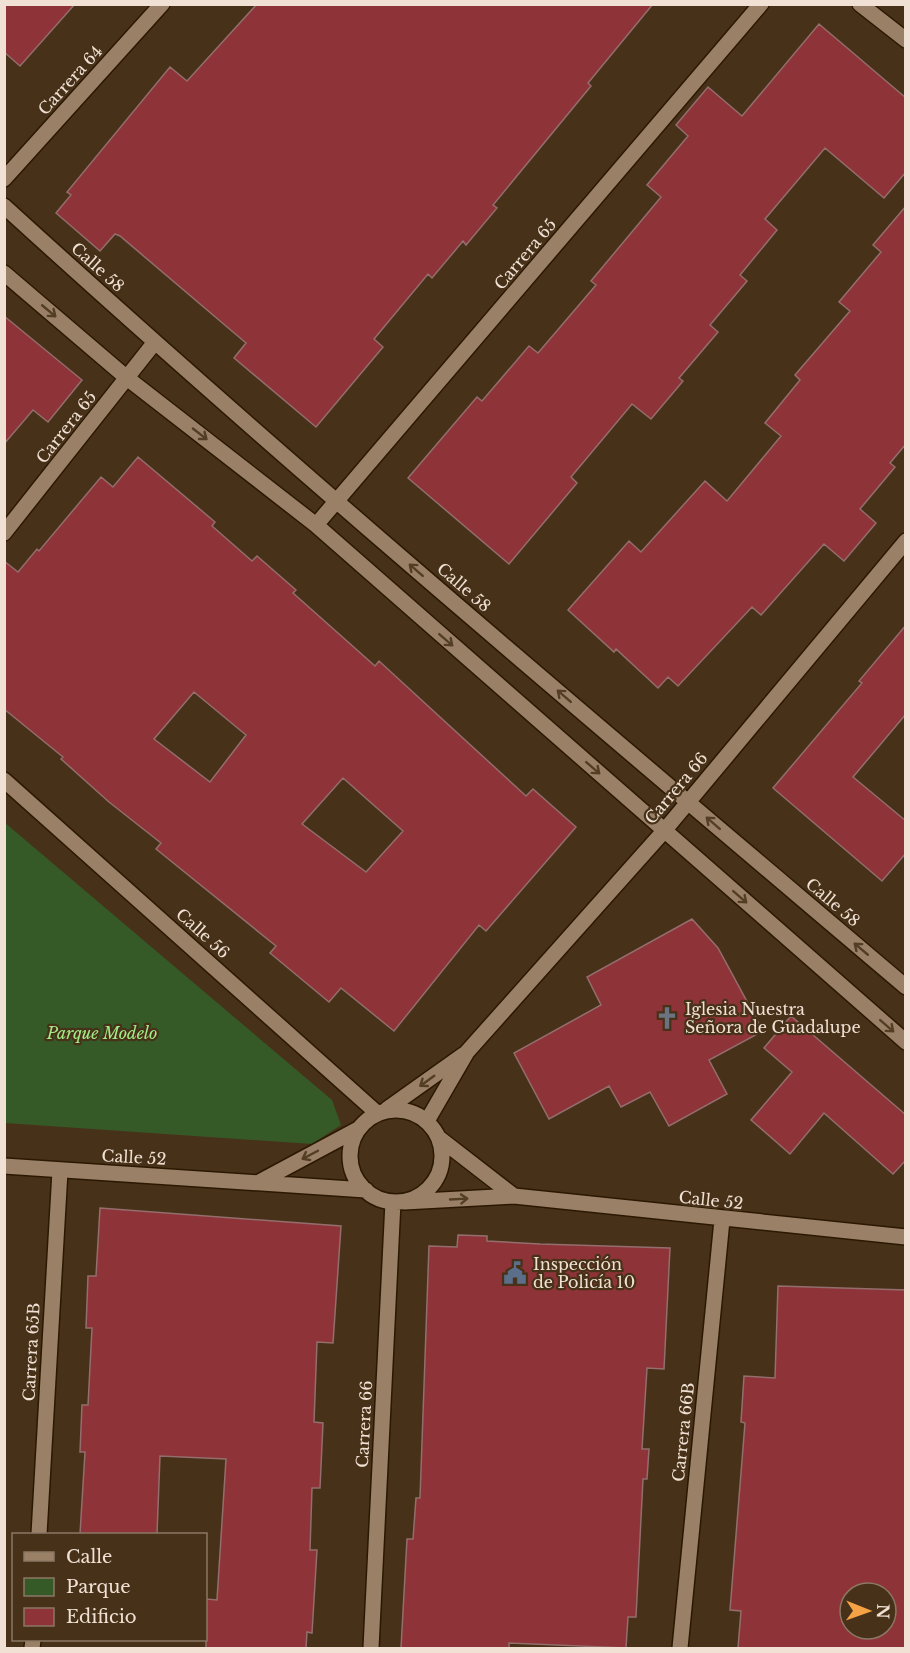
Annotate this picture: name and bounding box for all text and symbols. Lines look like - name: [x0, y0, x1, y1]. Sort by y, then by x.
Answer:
- street label: Carrera 64: [34, 41, 106, 119]
- street label: Carrera 65: [490, 215, 560, 293]
- street label: Calle 58: [67, 238, 129, 296]
- one-way arrow: [41, 304, 57, 317]
- street label: Carrera 65: [32, 387, 100, 467]
- one-way arrow: [191, 428, 207, 441]
- street label: Calle 58: [433, 558, 495, 616]
- one-way arrow: [408, 563, 424, 576]
- one-way arrow: [438, 633, 453, 647]
- one-way arrow: [556, 690, 572, 703]
- street label: Carrera 66: [640, 748, 712, 828]
- one-way arrow: [585, 761, 600, 775]
- one-way arrow: [705, 816, 720, 830]
- street label: Calle 58: [802, 874, 864, 930]
- one-way arrow: [732, 890, 747, 904]
- street label: Calle 56: [172, 904, 234, 962]
- one-way arrow: [853, 943, 869, 956]
- place label: Iglesia Nuestra Señora de Guadalupe: [685, 999, 861, 1037]
- church icon: Iglesia Nuestra Señora de Guadalupe: [654, 1005, 680, 1031]
- one-way arrow: [879, 1019, 895, 1032]
- park label: Parque Modelo: [46, 1023, 157, 1043]
- one-way arrow: [419, 1075, 435, 1087]
- street label: Calle 52: [101, 1145, 167, 1169]
- one-way arrow: [301, 1150, 319, 1161]
- street label: Calle 52: [678, 1187, 744, 1213]
- one-way arrow: [448, 1193, 468, 1204]
- place label: Inspección de Policía 10: [533, 1254, 635, 1292]
- public building icon: Inspección de Policía 10: [502, 1260, 528, 1286]
- street label: Carrera 65B: [18, 1302, 44, 1402]
- street label: Carrera 66: [352, 1380, 376, 1468]
- street label: Carrera 66B: [668, 1381, 698, 1483]
- legend: [12, 1533, 207, 1641]
- text: Calle: [66, 1546, 112, 1568]
- text: Parque: [66, 1576, 131, 1598]
- north arrow: [838, 1581, 898, 1641]
- text: N: [873, 1604, 893, 1619]
- text: Edificio: [66, 1606, 137, 1628]

